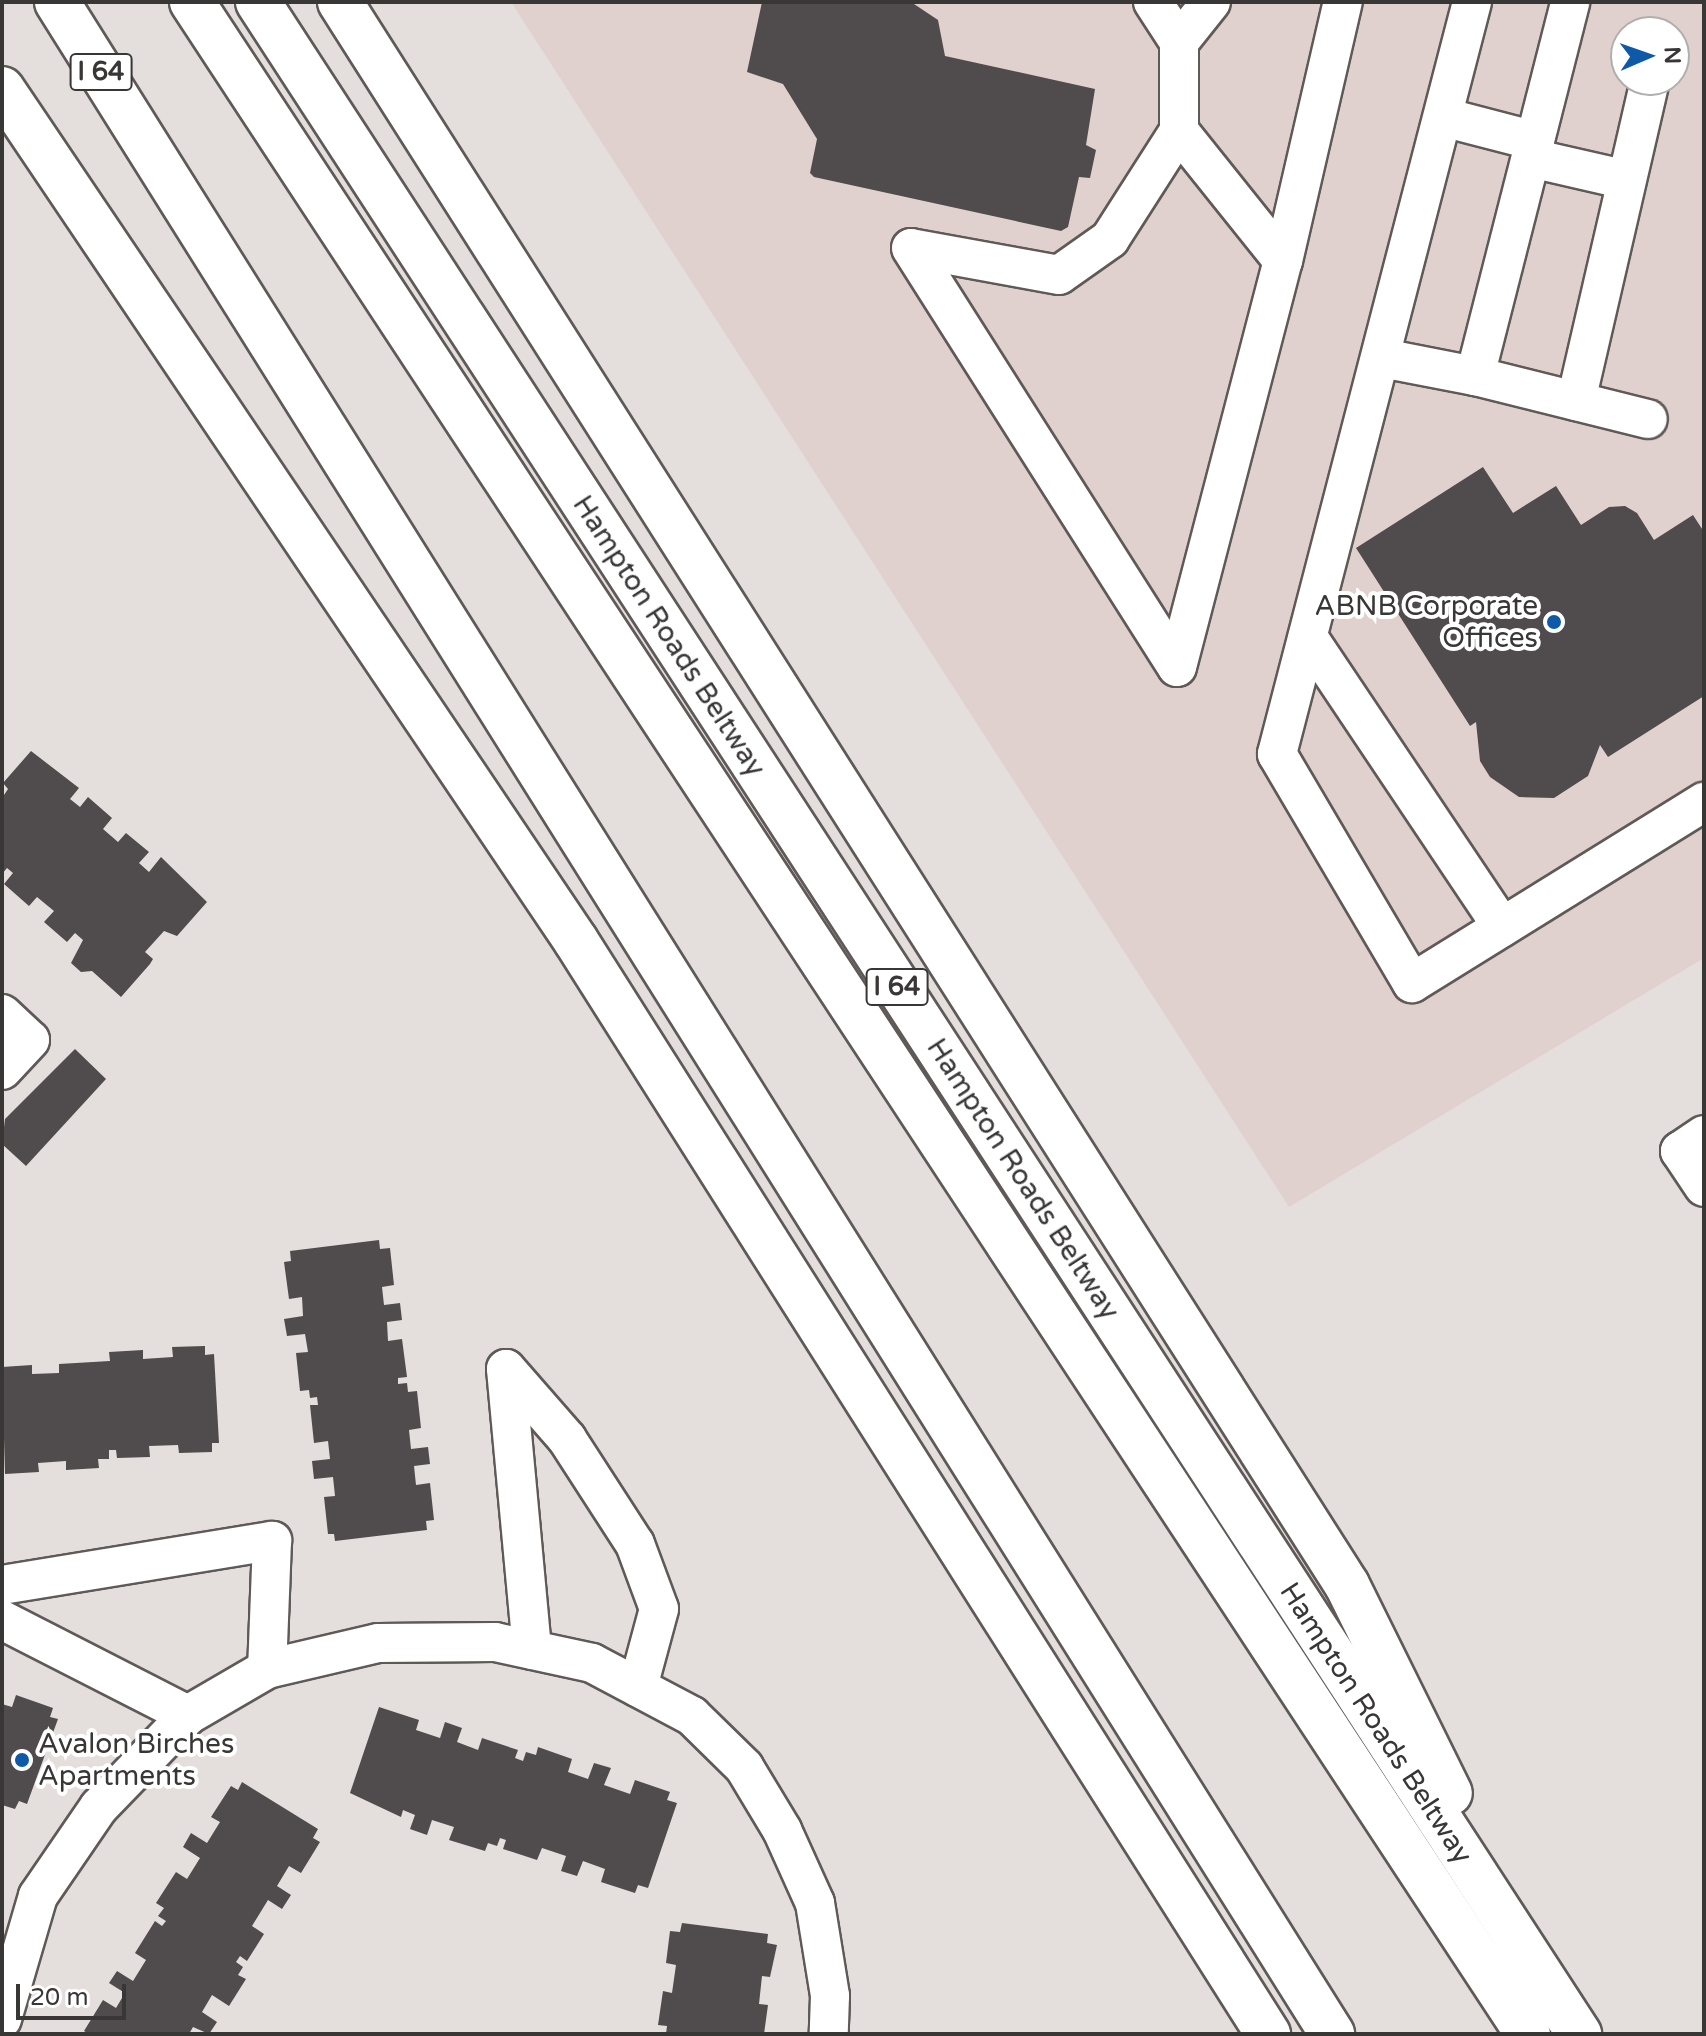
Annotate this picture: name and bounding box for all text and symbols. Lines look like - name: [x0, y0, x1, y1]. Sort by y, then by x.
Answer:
- north arrow: [1610, 16, 1690, 96]
- text: N: [1659, 46, 1685, 65]
- road number: I 64: [69, 50, 133, 94]
- street label: Hampton Roads Beltway: [566, 489, 772, 783]
- place label: ABNB Corporate Offices: [1315, 589, 1538, 655]
- marker: ABNB Corporate Offices: [1545, 613, 1563, 631]
- road number: I 64: [865, 965, 929, 1009]
- street label: Hampton Roads Beltway: [920, 1032, 1126, 1326]
- street label: Hampton Roads Beltway: [1273, 1576, 1479, 1870]
- place label: Avalon Birches Apartments: [38, 1727, 234, 1793]
- marker: Avalon Birches Apartments: [13, 1751, 31, 1769]
- scale bar: [20, 1968, 130, 2018]
- text: 20 m: [30, 1983, 88, 2012]

